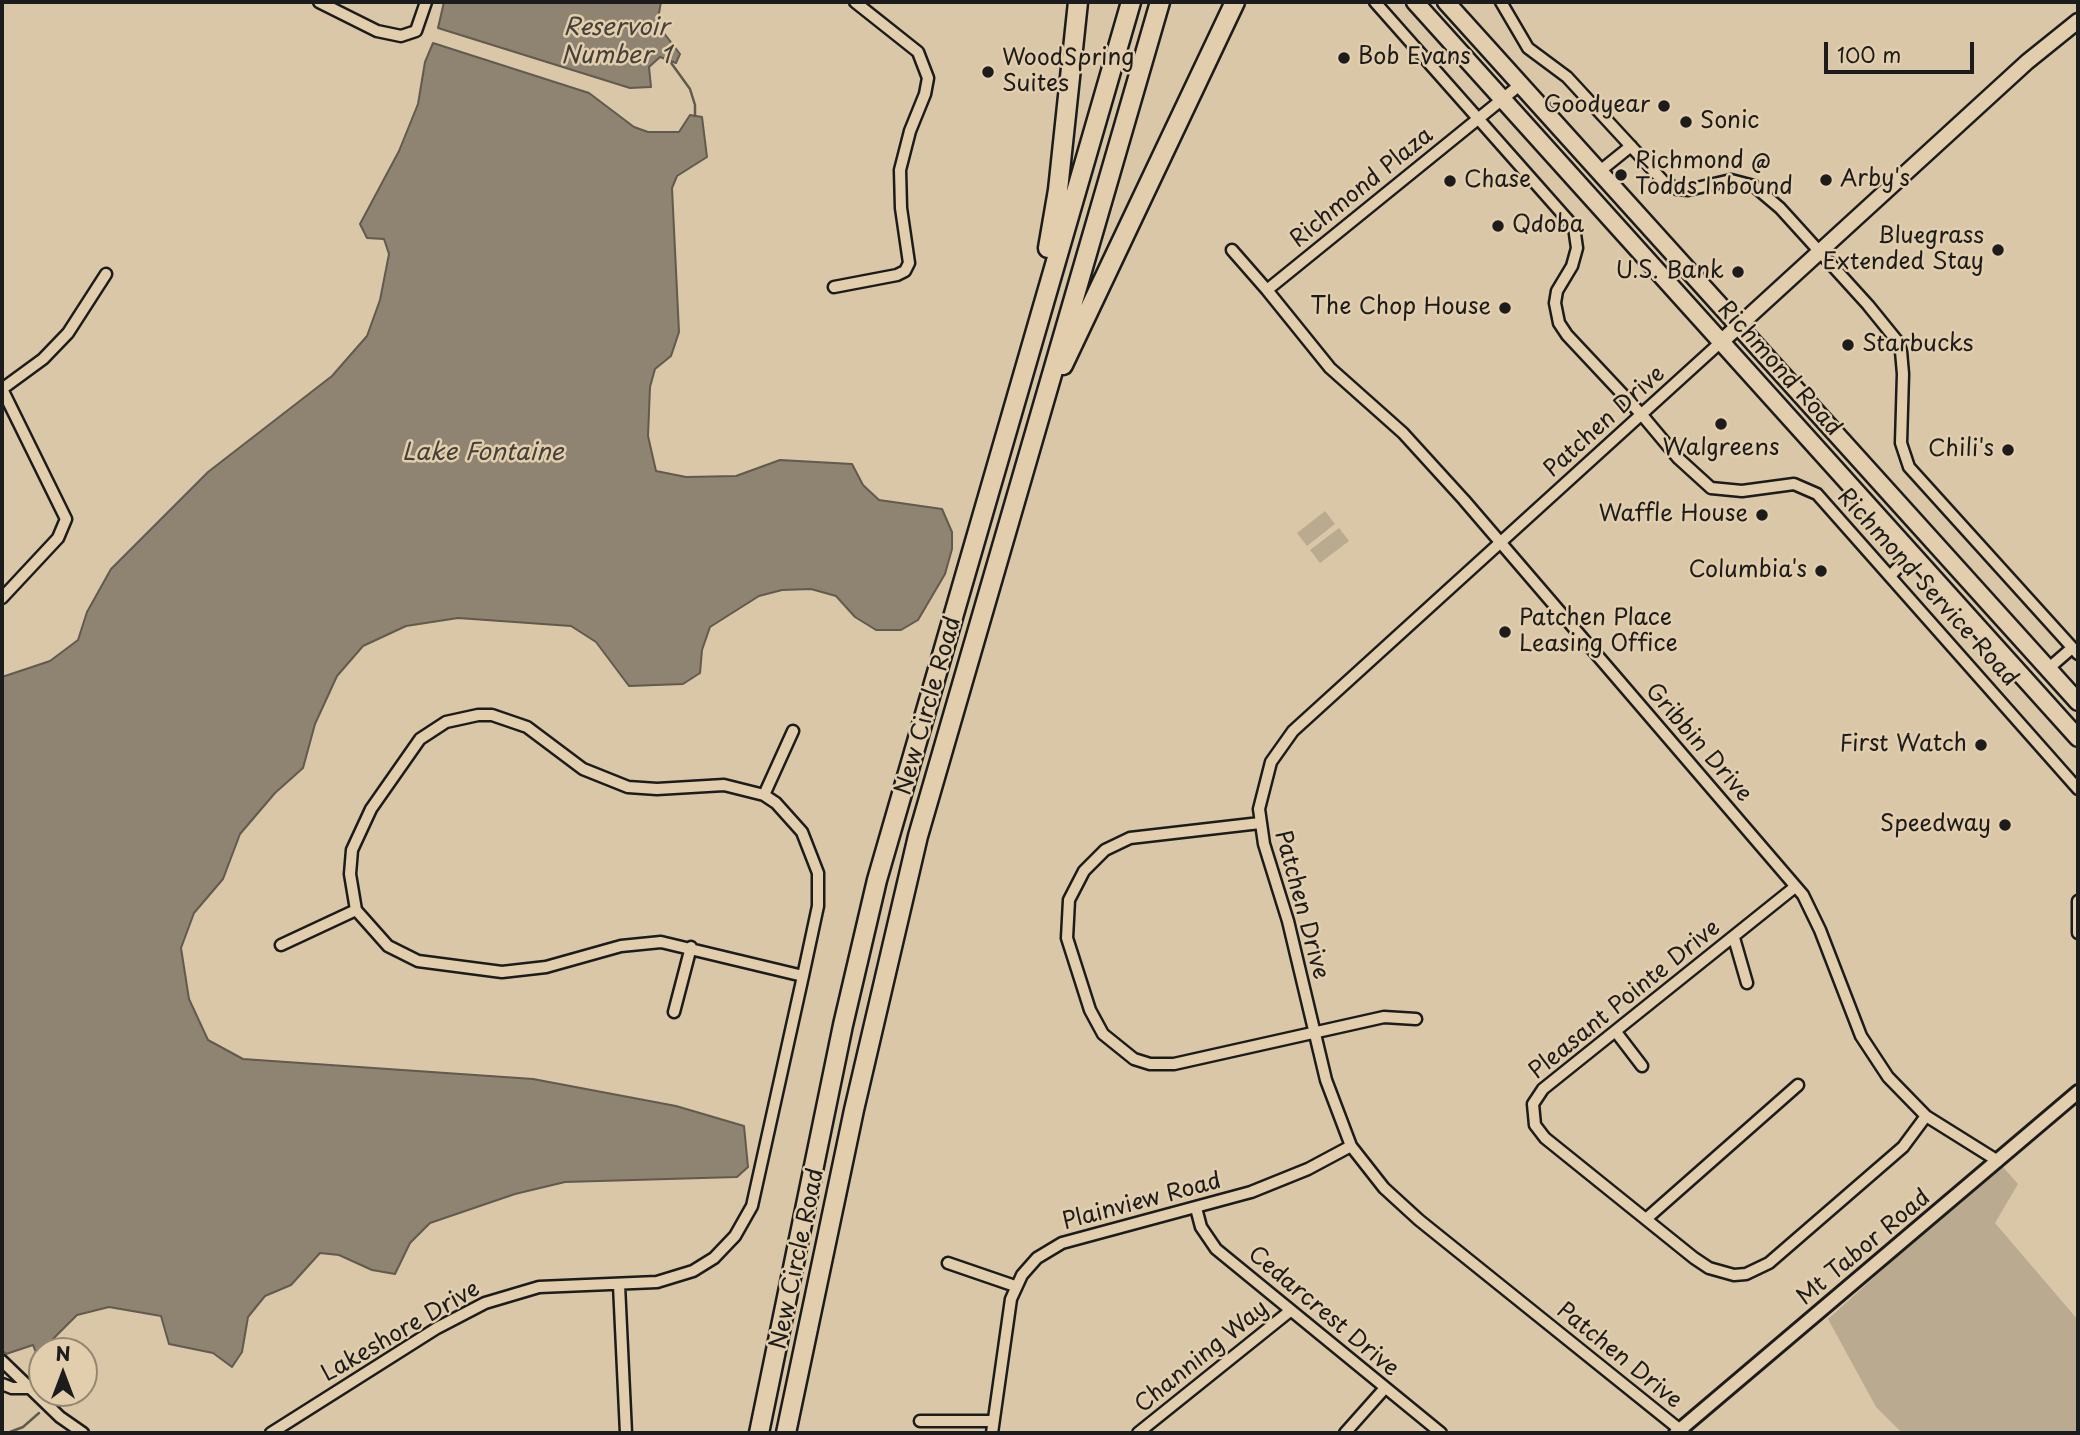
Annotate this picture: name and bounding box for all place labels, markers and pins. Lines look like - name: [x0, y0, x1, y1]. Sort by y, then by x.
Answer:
- place label: Bob Evans: [1358, 44, 1471, 72]
- place label: WoodSpring Suites: [1002, 45, 1134, 99]
- marker: Bob Evans: [1336, 50, 1352, 66]
- marker: WoodSpring Suites: [980, 64, 996, 80]
- place label: Goodyear: [1543, 92, 1650, 120]
- marker: Goodyear: [1656, 98, 1672, 114]
- place label: Sonic: [1700, 108, 1759, 136]
- marker: Sonic: [1678, 114, 1694, 130]
- place label: Richmond @ Todds Inbound: [1635, 148, 1793, 202]
- place label: Arby's: [1840, 166, 1910, 194]
- place label: Chase: [1464, 167, 1531, 195]
- marker: Richmond @ Todds Inbound: [1613, 167, 1629, 183]
- marker: Arby's: [1818, 172, 1834, 188]
- marker: Chase: [1442, 173, 1458, 189]
- place label: Qdoba: [1512, 212, 1584, 240]
- marker: Qdoba: [1490, 218, 1506, 234]
- place label: Bluegrass Extended Stay: [1822, 223, 1984, 277]
- marker: Bluegrass Extended Stay: [1990, 242, 2006, 258]
- place label: U.S. Bank: [1616, 258, 1724, 286]
- marker: U.S. Bank: [1730, 264, 1746, 280]
- place label: The Chop House: [1310, 294, 1491, 322]
- marker: The Chop House: [1497, 300, 1513, 316]
- place label: Starbucks: [1862, 331, 1973, 359]
- marker: Starbucks: [1840, 337, 1856, 353]
- marker: Walgreens: [1713, 416, 1729, 432]
- place label: Walgreens: [1663, 435, 1779, 463]
- place label: Chili's: [1928, 436, 1994, 464]
- marker: Chili's: [2000, 442, 2016, 458]
- place label: Waffle House: [1599, 501, 1748, 529]
- marker: Waffle House: [1754, 507, 1770, 523]
- place label: Columbia's: [1688, 557, 1807, 585]
- marker: Columbia's: [1813, 563, 1829, 579]
- place label: Patchen Place Leasing Office: [1519, 605, 1678, 659]
- marker: Patchen Place Leasing Office: [1497, 624, 1513, 640]
- place label: First Watch: [1840, 731, 1967, 759]
- marker: First Watch: [1973, 737, 1989, 753]
- place label: Speedway: [1880, 811, 1991, 839]
- marker: Speedway: [1997, 817, 2013, 833]

